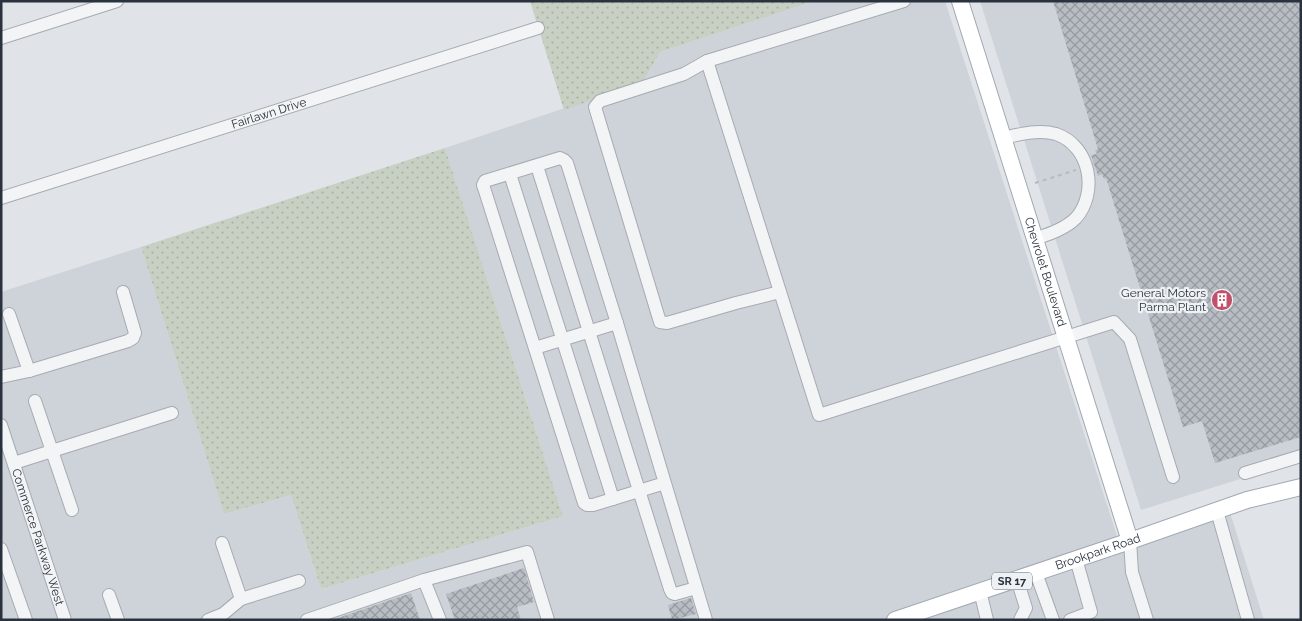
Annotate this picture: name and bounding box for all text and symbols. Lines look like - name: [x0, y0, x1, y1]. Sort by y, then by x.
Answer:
- street label: Fairlawn Drive: [230, 95, 308, 132]
- street label: Chevrolet Boulevard: [1022, 216, 1069, 328]
- place label: General Motors Parma Plant: [1121, 286, 1206, 314]
- building icon: General Motors Parma Plant: [1210, 288, 1234, 312]
- street label: Commerce Parkway West: [9, 467, 67, 607]
- street label: Brookpark Road: [1053, 531, 1142, 573]
- road number: SR 17: [992, 572, 1032, 590]

